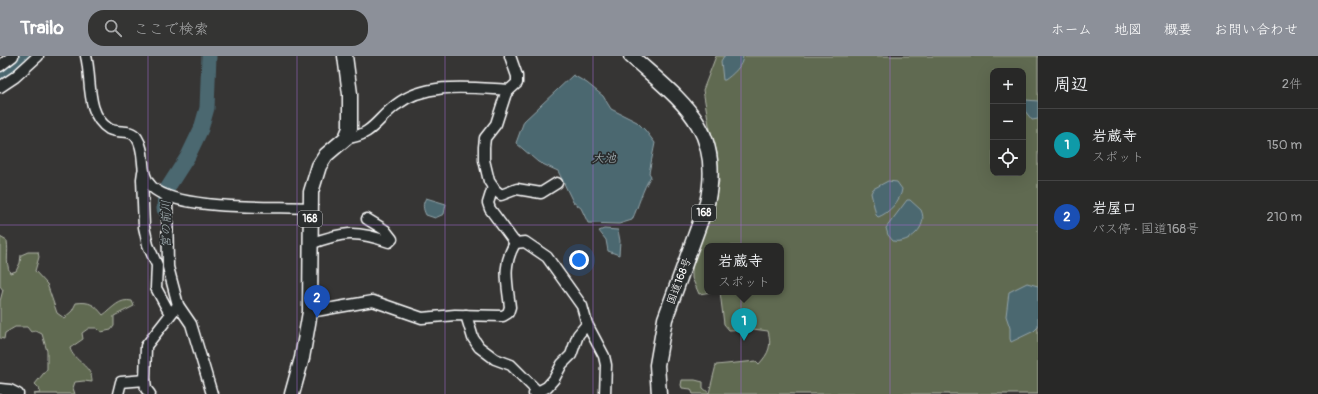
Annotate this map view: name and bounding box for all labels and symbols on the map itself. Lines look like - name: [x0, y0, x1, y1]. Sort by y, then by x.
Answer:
- water label: 大池: [592, 151, 617, 166]
- water label: 宮の前川: [159, 200, 174, 248]
- road number: 168: [692, 205, 716, 221]
- road number: 168: [298, 211, 322, 227]
- your location: [569, 250, 589, 270]
- street label: 国道168号: [664, 256, 694, 306]
- pin: 2: [304, 285, 330, 318]
- pin: 1: [731, 308, 757, 341]

